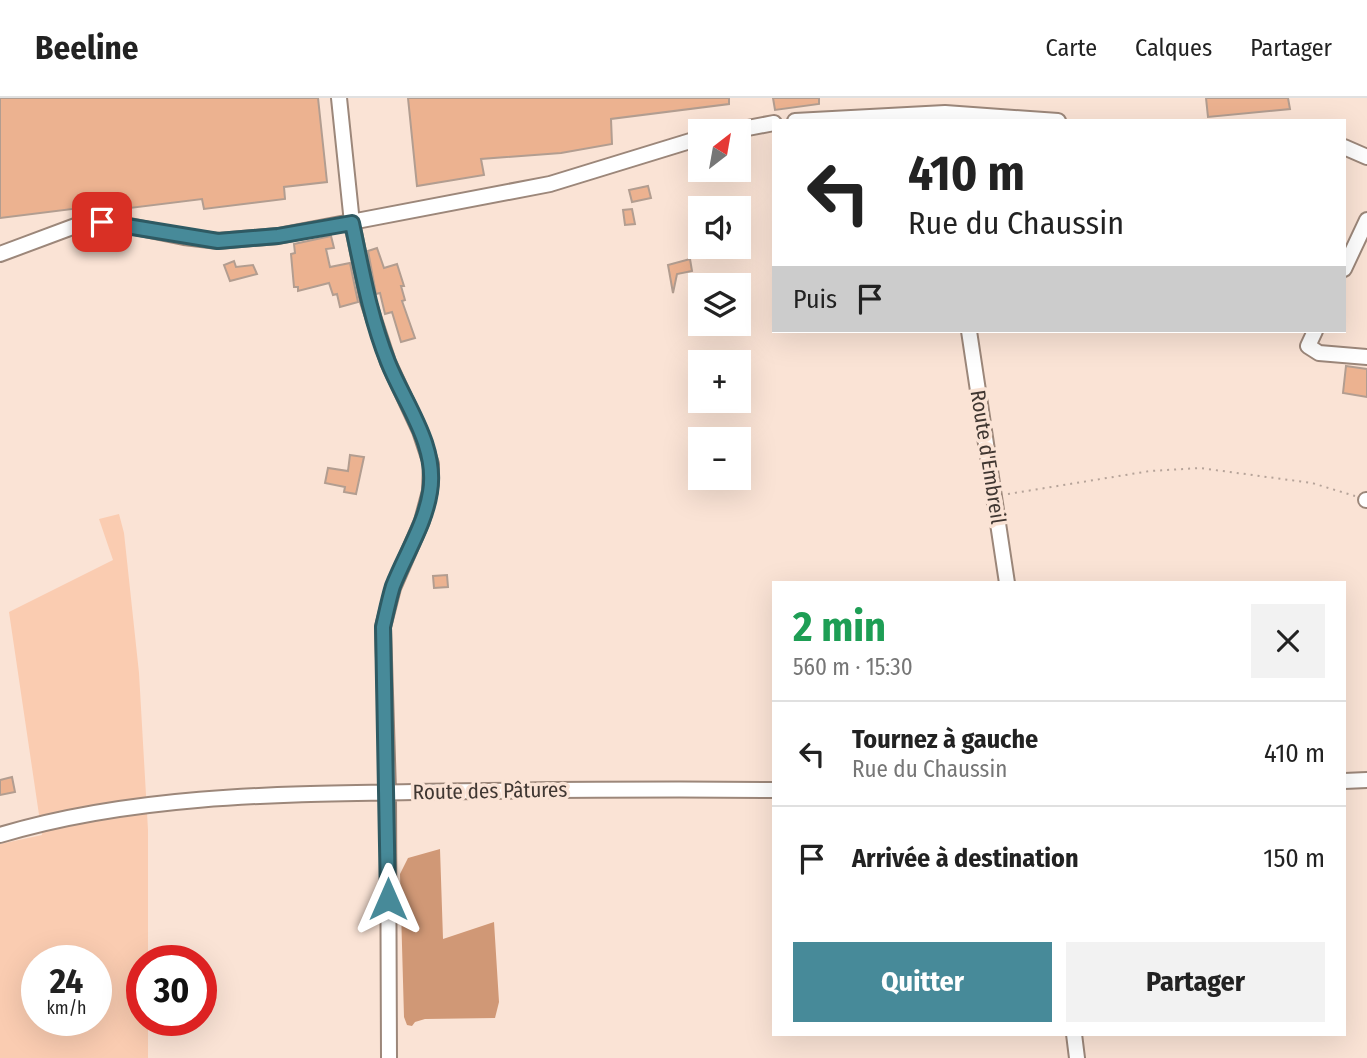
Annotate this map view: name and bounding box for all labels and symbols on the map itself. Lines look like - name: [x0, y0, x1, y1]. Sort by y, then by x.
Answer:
- north arrow: [688, 119, 751, 182]
- pin: [72, 192, 132, 252]
- street label: Route d'Embreil: [965, 388, 1012, 526]
- street label: Route des Pâtures: [412, 777, 568, 805]
- position arrow: [351, 862, 425, 936]
- speed limit sign: 30: [126, 945, 217, 1036]

